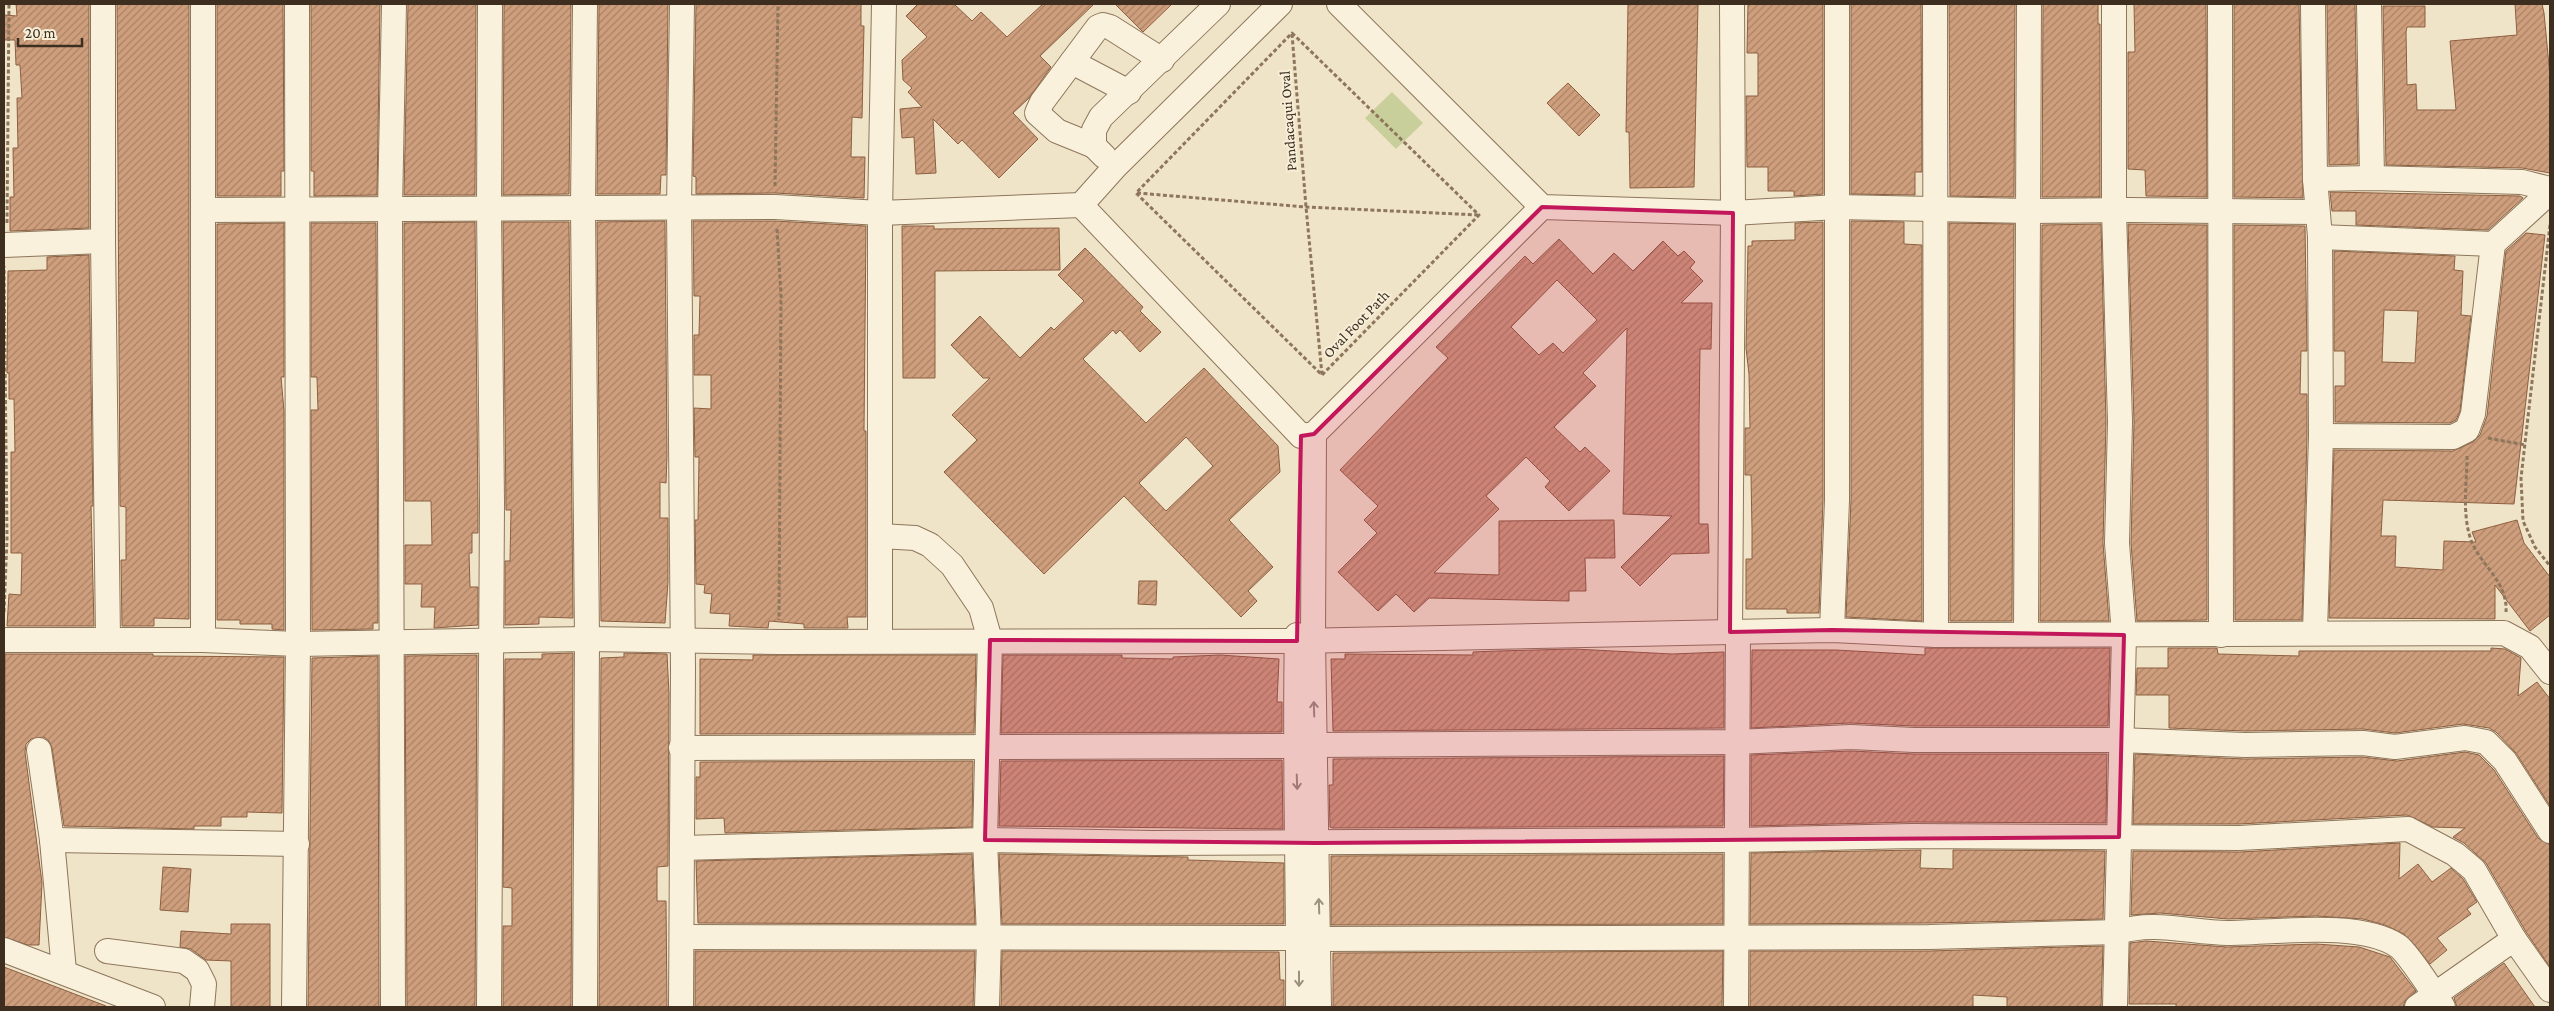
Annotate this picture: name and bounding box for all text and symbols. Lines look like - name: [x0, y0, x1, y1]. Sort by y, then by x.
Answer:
- scale bar: [18, 15, 81, 47]
- text: 20 m: [25, 25, 56, 41]
- street label: Pandacaqui Oval: [1277, 70, 1300, 172]
- street label: Oval Foot Path: [1320, 287, 1392, 361]
- one-way arrow: [1310, 701, 1319, 717]
- one-way arrow: [1292, 774, 1302, 790]
- one-way arrow: [1314, 898, 1323, 914]
- one-way arrow: [1294, 971, 1303, 987]

